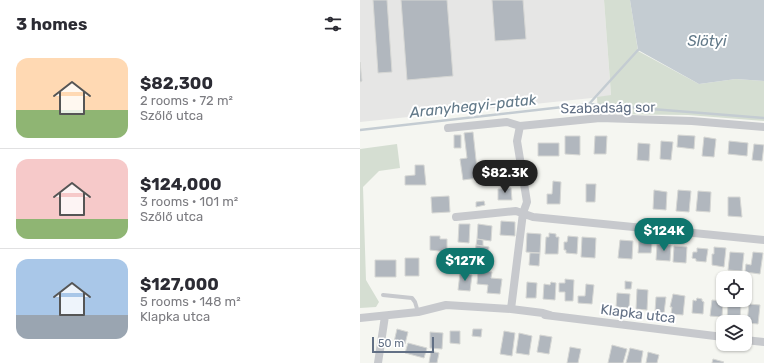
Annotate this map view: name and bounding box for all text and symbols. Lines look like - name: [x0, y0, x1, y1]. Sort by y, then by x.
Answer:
- icon: filters: [322, 13, 344, 35]
- text: 3 homes: [16, 14, 87, 34]
- water label: Slötyi: [687, 32, 727, 50]
- text: $82,300: [140, 73, 213, 93]
- icon: home: [48, 74, 96, 122]
- water label: Aranyhegyi-patak: [408, 90, 538, 122]
- text: 2 rooms · 72 m²: [140, 93, 233, 108]
- street label: Szabadság sor: [560, 99, 656, 117]
- text: Szőlő utca: [140, 108, 203, 123]
- pin: $82.3K: [472, 160, 538, 194]
- text: $82.3K: [482, 165, 528, 180]
- text: $124,000: [140, 174, 222, 194]
- icon: home: [48, 175, 96, 223]
- text: 3 rooms · 101 m²: [140, 194, 238, 209]
- text: Szőlő utca: [140, 209, 203, 224]
- pin: $124K: [636, 218, 692, 252]
- text: $124K: [643, 223, 685, 238]
- pin: $127K: [437, 248, 493, 282]
- text: $127K: [445, 253, 485, 268]
- map controls: [716, 271, 752, 351]
- button: locate: [716, 271, 752, 307]
- text: $127,000: [140, 274, 219, 294]
- icon: home: [48, 275, 96, 323]
- text: 5 rooms · 148 m²: [140, 294, 241, 309]
- street label: Klapka utca: [599, 301, 677, 327]
- text: Klapka utca: [140, 309, 210, 324]
- button: layers: [716, 315, 752, 351]
- scale bar: [372, 335, 434, 354]
- text: 50 m: [378, 337, 404, 350]

